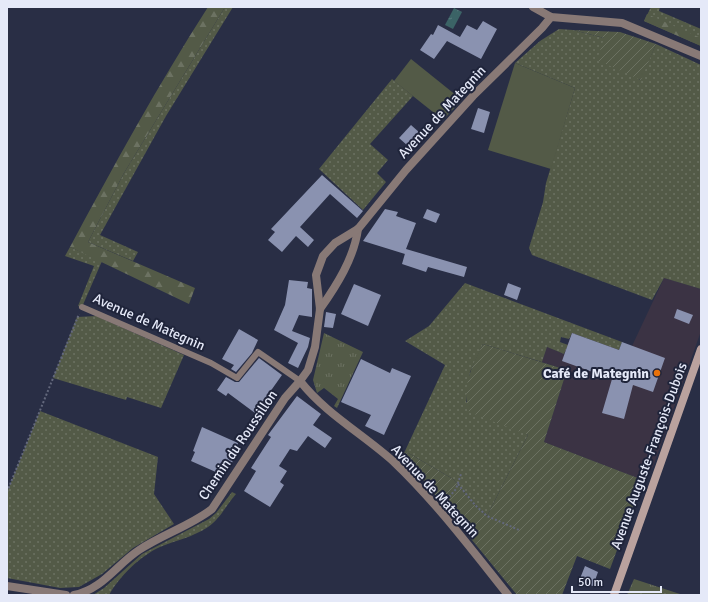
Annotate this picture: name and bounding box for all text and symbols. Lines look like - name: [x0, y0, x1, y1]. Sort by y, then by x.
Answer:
- street label: Avenue de Mategnin: [395, 62, 489, 162]
- street label: Avenue de Mategnin: [90, 290, 208, 354]
- street label: Avenue Auguste-François-Dubois: [607, 360, 691, 552]
- place label: Café de Mategnin: [543, 365, 649, 382]
- marker: Café de Mategnin: [652, 368, 662, 378]
- street label: Chemin du Roussillon: [195, 387, 281, 503]
- street label: Avenue de Mategnin: [388, 441, 482, 541]
- scale bar: [572, 568, 661, 594]
- text: 50 m: [578, 575, 603, 590]

